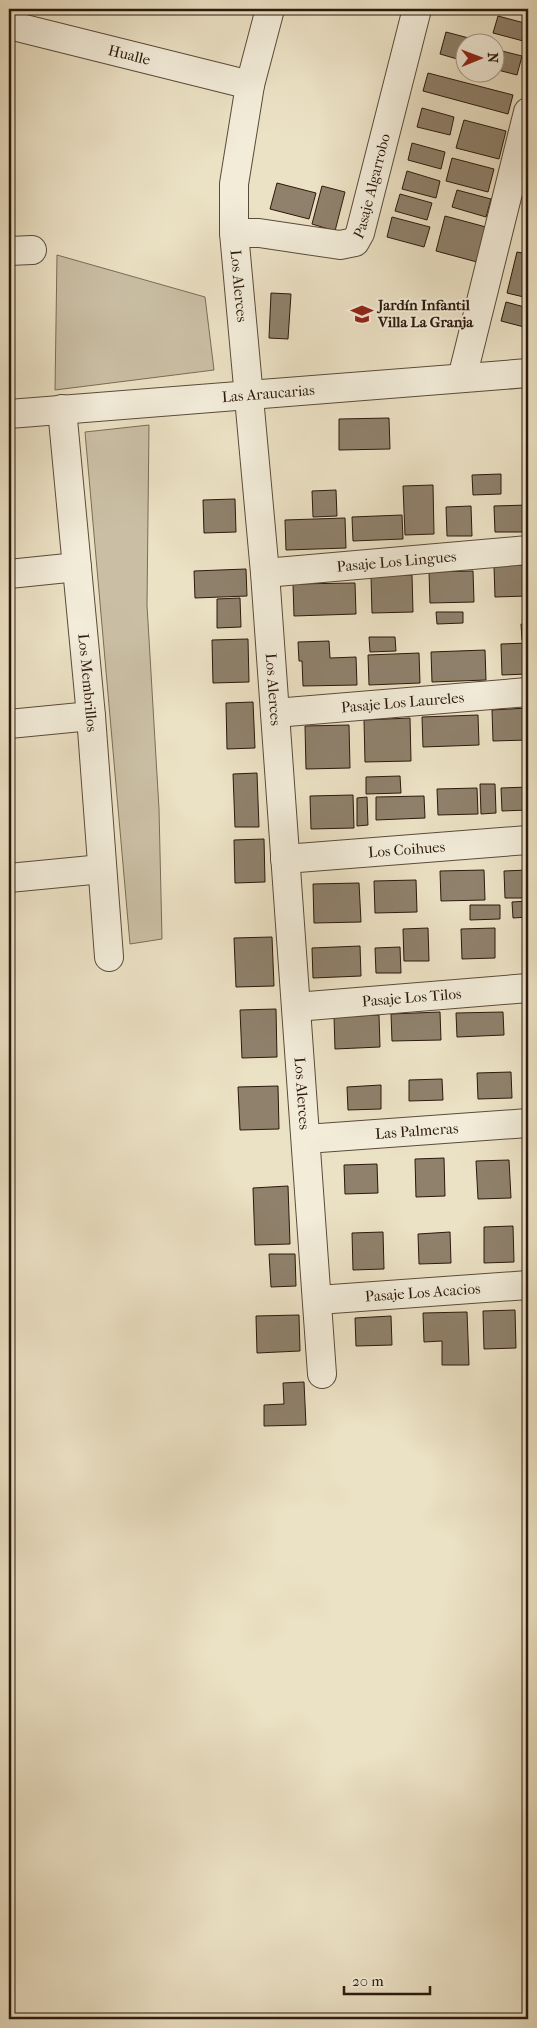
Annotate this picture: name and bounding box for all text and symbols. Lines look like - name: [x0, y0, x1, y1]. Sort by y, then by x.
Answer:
- north arrow: [454, 32, 504, 82]
- street label: Hualle: [106, 41, 153, 69]
- text: N: [484, 52, 501, 64]
- street label: Pasaje Algarrobo: [350, 131, 394, 242]
- street label: Los Alerces: [227, 249, 251, 323]
- place label: Jardín Infantil Villa La Granja: [376, 296, 474, 331]
- school or university icon: Jardín Infantil Villa La Granja: [349, 301, 375, 327]
- street label: Las Araucarias: [221, 381, 316, 406]
- street label: Pasaje Los Lingues: [336, 547, 458, 576]
- street label: Los Membrillos: [74, 633, 101, 733]
- street label: Los Alerces: [262, 653, 285, 727]
- street label: Pasaje Los Laureles: [340, 688, 465, 716]
- street label: Los Coihues: [367, 837, 446, 861]
- street label: Pasaje Los Tilos: [361, 984, 463, 1011]
- street label: Los Alerces: [290, 1057, 314, 1131]
- street label: Las Palmeras: [374, 1119, 459, 1143]
- street label: Pasaje Los Acacios: [364, 1279, 482, 1306]
- scale bar: [344, 1963, 431, 1995]
- text: 20 m: [352, 1972, 384, 1990]

